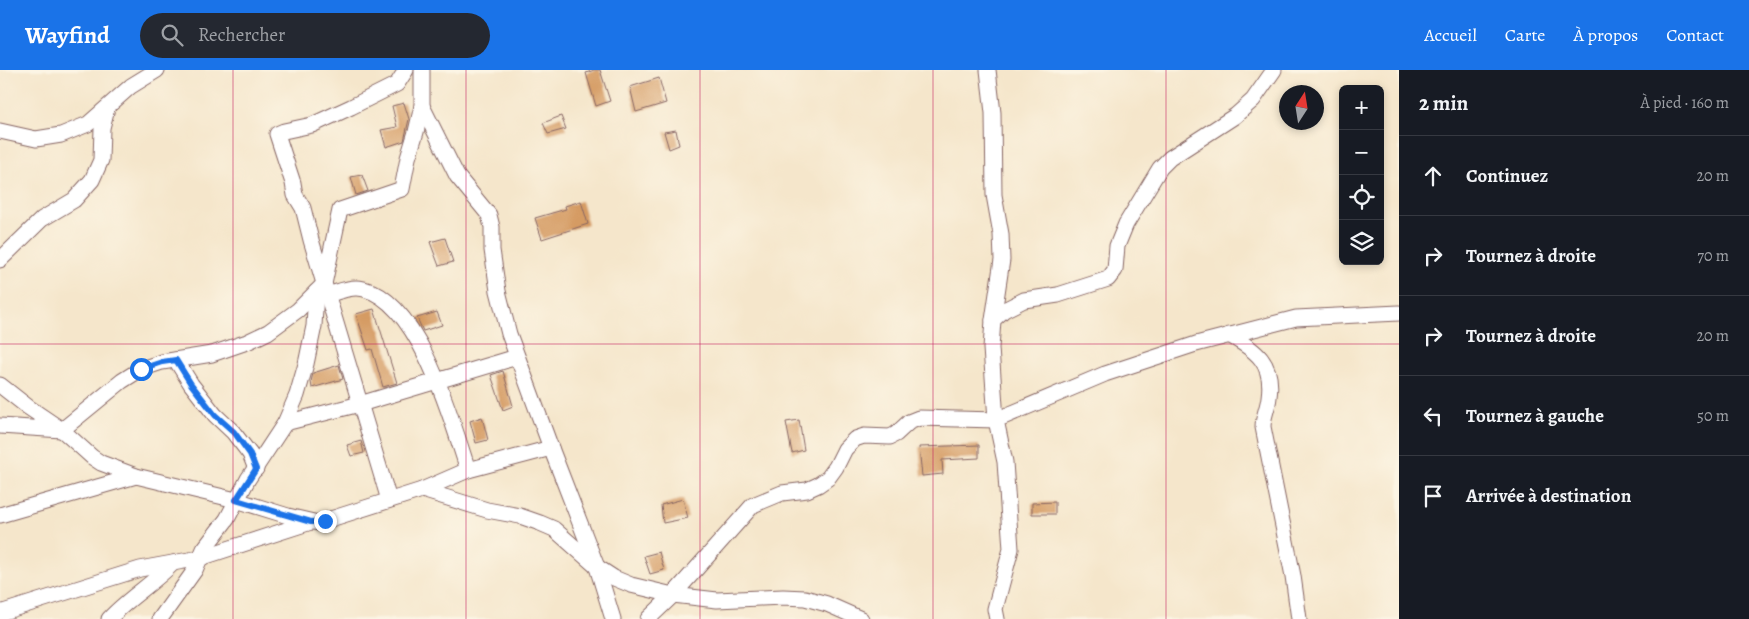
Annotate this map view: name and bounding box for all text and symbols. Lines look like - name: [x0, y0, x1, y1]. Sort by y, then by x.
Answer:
- search box: [140, 13, 490, 58]
- text: Wayfind: [25, 19, 110, 51]
- icon: search: [158, 21, 186, 49]
- text: Rechercher: [198, 22, 285, 48]
- text: Accueil: [1424, 23, 1477, 47]
- text: Carte: [1505, 23, 1545, 47]
- text: À propos: [1573, 23, 1638, 47]
- text: Contact: [1666, 23, 1724, 47]
- north arrow: [1279, 85, 1324, 130]
- map controls: [1339, 85, 1384, 265]
- button: +: [1339, 85, 1384, 130]
- text: 2 min: [1419, 89, 1468, 117]
- text: À pied · 160 m: [1640, 92, 1729, 114]
- button: −: [1339, 130, 1384, 175]
- icon: ahead: [1419, 162, 1447, 190]
- text: Continuez: [1466, 163, 1548, 189]
- text: 20 m: [1696, 165, 1729, 187]
- button: locate: [1339, 175, 1384, 220]
- button: layers: [1339, 220, 1384, 265]
- icon: right: [1419, 242, 1447, 270]
- text: Tournez à droite: [1466, 243, 1596, 269]
- text: 70 m: [1697, 245, 1729, 267]
- icon: right: [1419, 322, 1447, 350]
- text: Tournez à droite: [1466, 323, 1596, 349]
- text: 20 m: [1696, 325, 1729, 347]
- route start: [130, 358, 153, 381]
- icon: left: [1419, 402, 1447, 430]
- text: Tournez à gauche: [1466, 403, 1604, 429]
- text: 50 m: [1697, 405, 1729, 427]
- icon: arrive: [1419, 482, 1447, 510]
- text: Arrivée à destination: [1466, 483, 1631, 509]
- route end: [314, 510, 337, 533]

